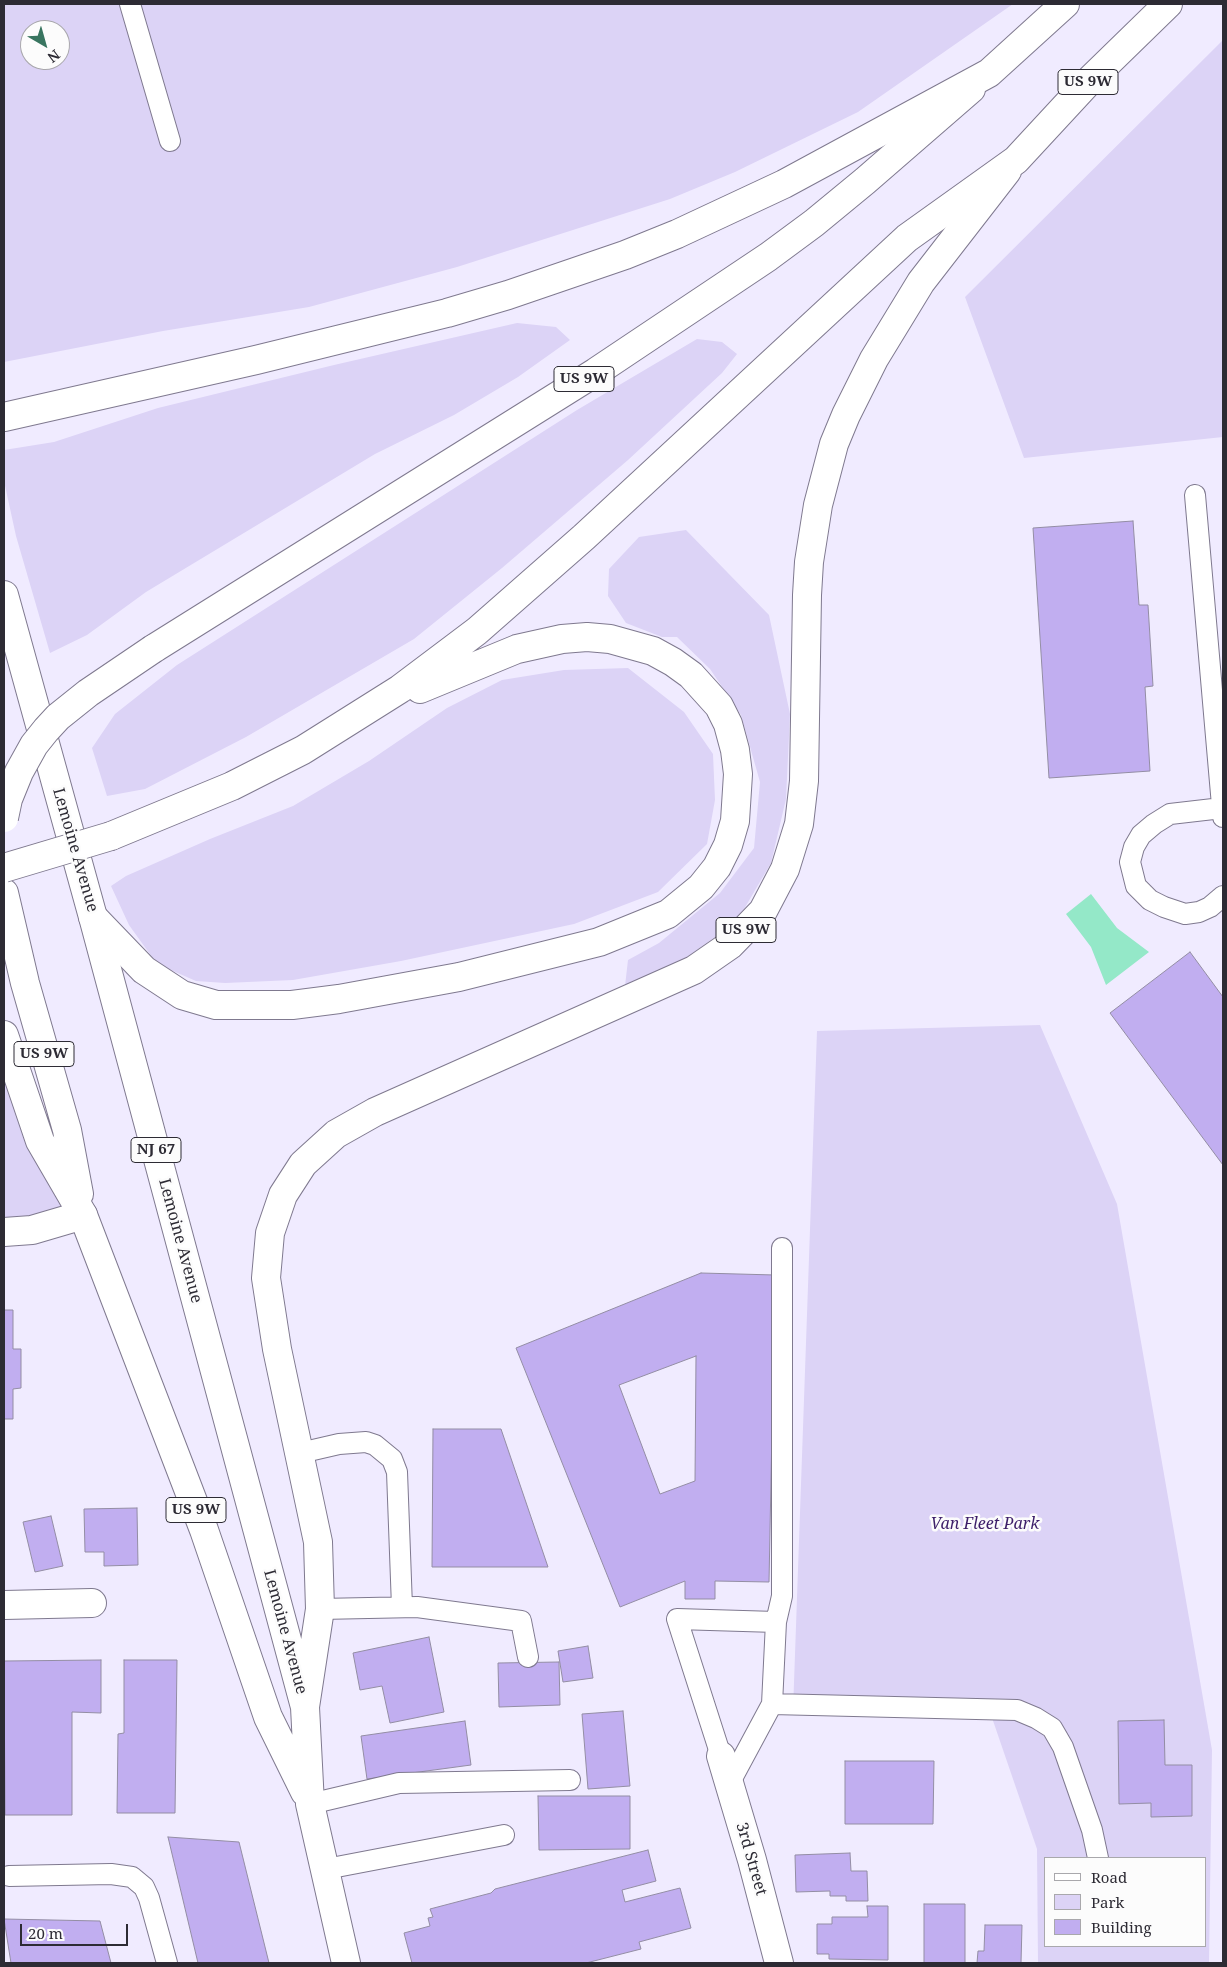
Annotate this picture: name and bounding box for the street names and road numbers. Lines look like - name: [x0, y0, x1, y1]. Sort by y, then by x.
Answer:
- road number: US 9W: [1058, 70, 1118, 94]
- road number: US 9W: [554, 366, 614, 392]
- street label: Lemoine Avenue: [48, 786, 102, 914]
- road number: US 9W: [716, 918, 776, 942]
- road number: US 9W: [14, 1042, 74, 1066]
- road number: NJ 67: [131, 1138, 181, 1162]
- street label: Lemoine Avenue: [154, 1177, 206, 1305]
- road number: US 9W: [166, 1498, 226, 1522]
- street label: Lemoine Avenue: [259, 1568, 311, 1696]
- street label: 3rd Street: [731, 1820, 771, 1898]

